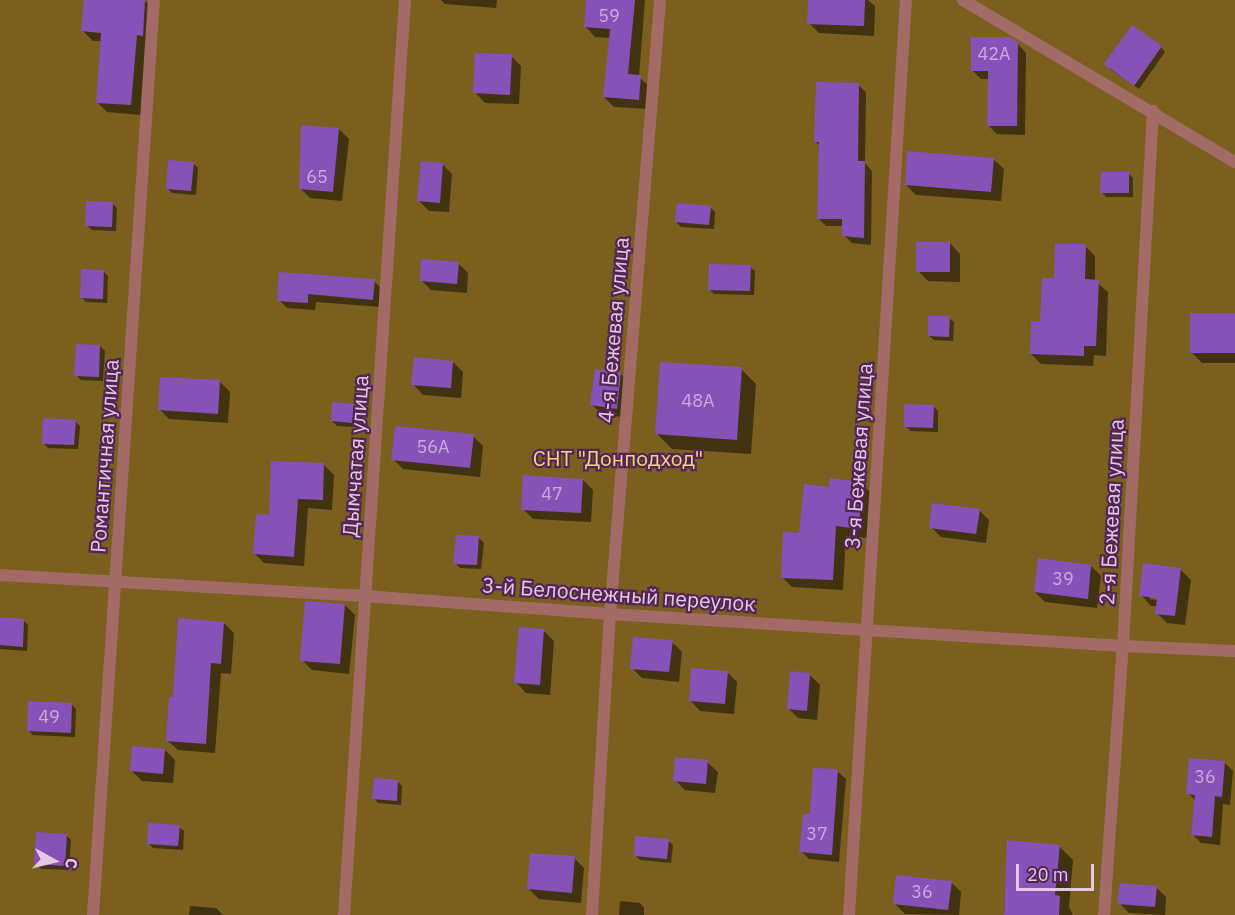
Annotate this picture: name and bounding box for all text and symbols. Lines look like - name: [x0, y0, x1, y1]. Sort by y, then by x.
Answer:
- house number: 59: [598, 5, 620, 27]
- house number: 42А: [977, 43, 1011, 65]
- house number: 65: [306, 166, 328, 188]
- street label: 4-я Бежевая улица: [592, 236, 634, 424]
- street label: Романтичная улица: [85, 358, 123, 554]
- street label: 3-я Бежевая улица: [839, 362, 877, 550]
- street label: Дымчатая улица: [337, 374, 373, 538]
- house number: 48А: [681, 390, 715, 412]
- street label: 2-я Бежевая улица: [1094, 418, 1128, 606]
- house number: 56А: [416, 436, 450, 458]
- park label: СНТ "Донподход": [533, 445, 703, 471]
- house number: 47: [541, 483, 563, 505]
- house number: 39: [1052, 568, 1074, 590]
- street label: 3-й Белоснежный переулок: [481, 572, 757, 616]
- house number: 49: [38, 706, 60, 728]
- house number: 36: [1194, 766, 1216, 788]
- house number: 37: [806, 823, 828, 845]
- north arrow: [24, 831, 84, 891]
- scale bar: [1019, 852, 1097, 890]
- text: С: [61, 857, 82, 870]
- text: 20 m: [1027, 863, 1069, 886]
- house number: 36: [911, 881, 933, 903]

